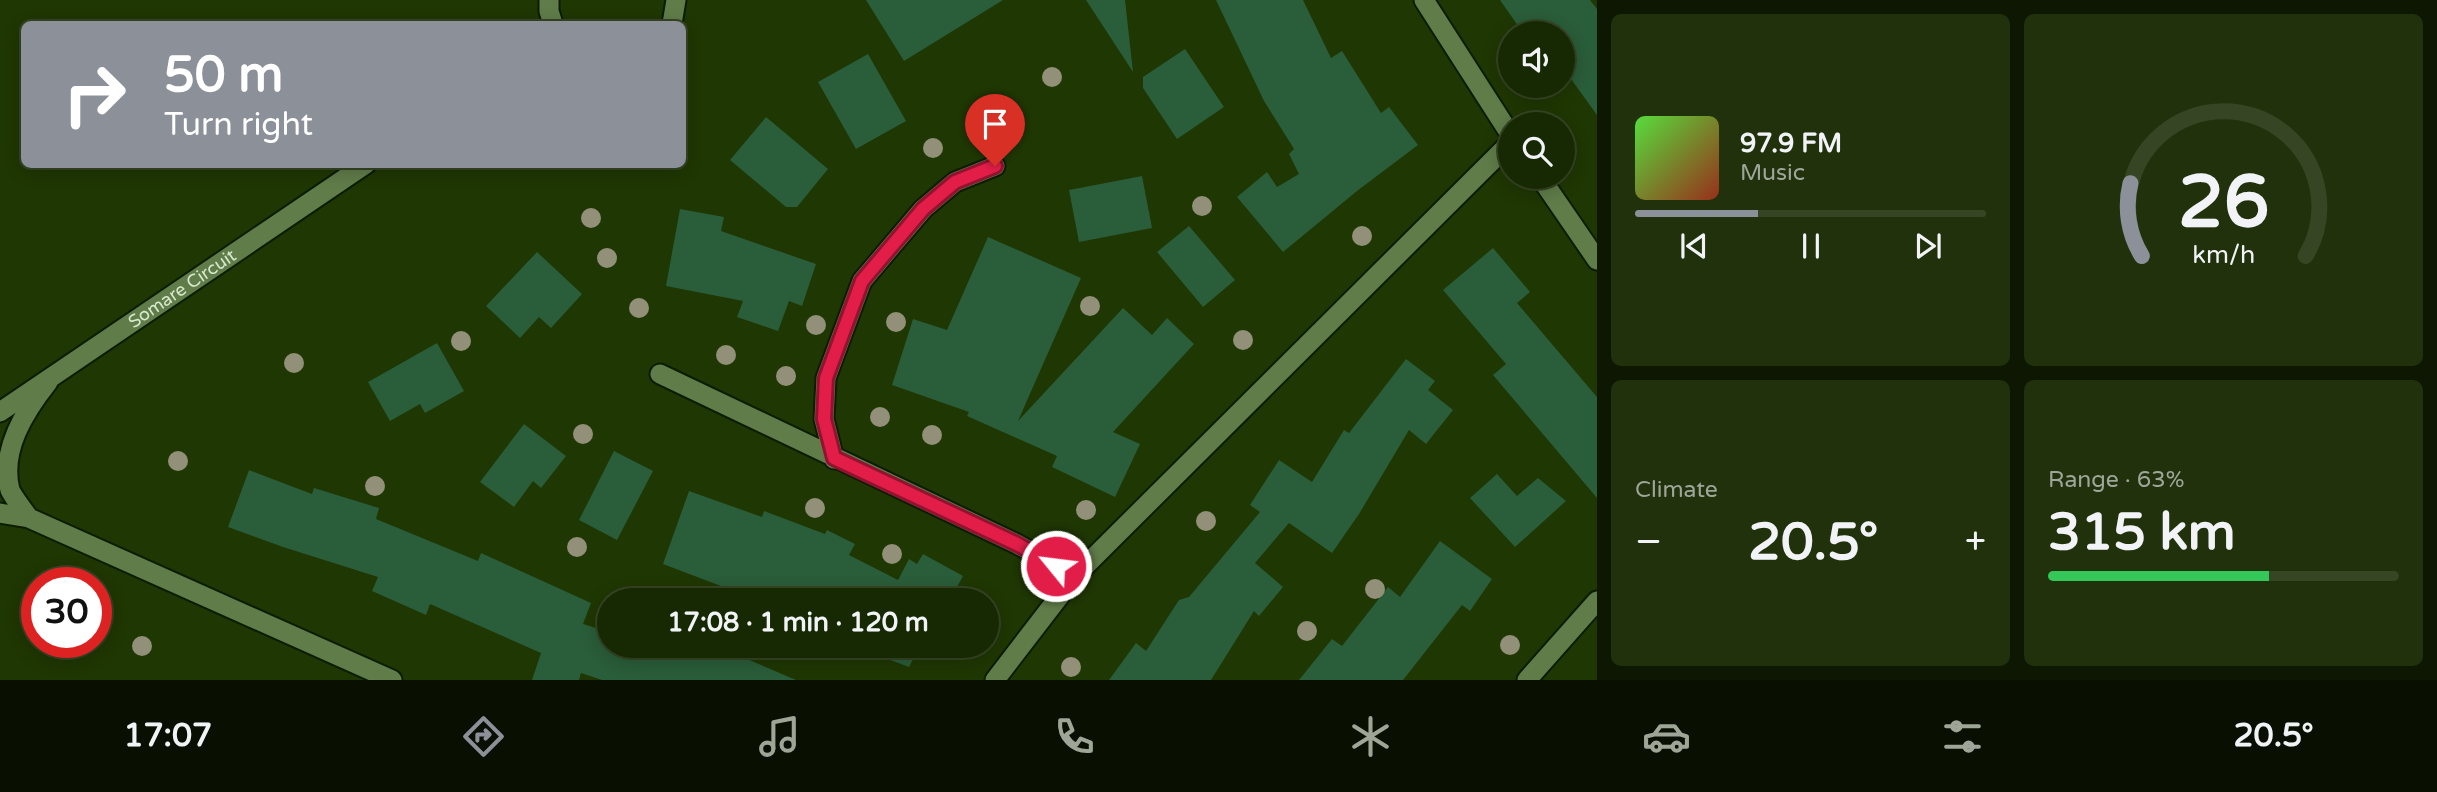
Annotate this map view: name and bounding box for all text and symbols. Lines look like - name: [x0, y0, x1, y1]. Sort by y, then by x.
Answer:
- map controls: [1498, 21, 1575, 189]
- button: sound: [1498, 21, 1575, 98]
- text: 50 m: [164, 46, 283, 105]
- icon: right: [49, 49, 140, 140]
- pin: [965, 94, 1025, 166]
- icon: arrive: [976, 105, 1014, 143]
- text: Turn right: [164, 106, 313, 144]
- button: search: [1498, 112, 1575, 189]
- text: 97.9 FM: [1740, 128, 1842, 159]
- text: Music: [1740, 159, 1805, 187]
- text: 26: [2178, 160, 2269, 248]
- icon: previous: [1675, 227, 1713, 265]
- icon: pause: [1792, 227, 1830, 265]
- icon: next: [1909, 227, 1947, 265]
- text: km/h: [2192, 240, 2255, 270]
- street label: Somare Circuit: [124, 244, 240, 333]
- text: Range · 63%: [2048, 466, 2184, 494]
- text: Climate: [1635, 476, 1718, 504]
- text: 315 km: [2048, 501, 2236, 564]
- text: 20.5°: [1748, 511, 1878, 574]
- text: −: [1635, 519, 1662, 565]
- text: +: [1965, 519, 1986, 565]
- position arrow: [1019, 529, 1093, 603]
- speed limit sign: 30: [21, 567, 112, 658]
- text: 17:08 · 1 min · 120 m: [667, 607, 929, 638]
- icon: directions: [459, 712, 508, 761]
- icon: music: [755, 712, 804, 761]
- icon: phone: [1050, 712, 1099, 761]
- icon: climate: [1346, 712, 1395, 761]
- icon: car: [1642, 712, 1691, 761]
- icon: filters: [1938, 712, 1987, 761]
- text: 17:07: [123, 717, 212, 755]
- text: 20.5°: [2233, 717, 2314, 755]

